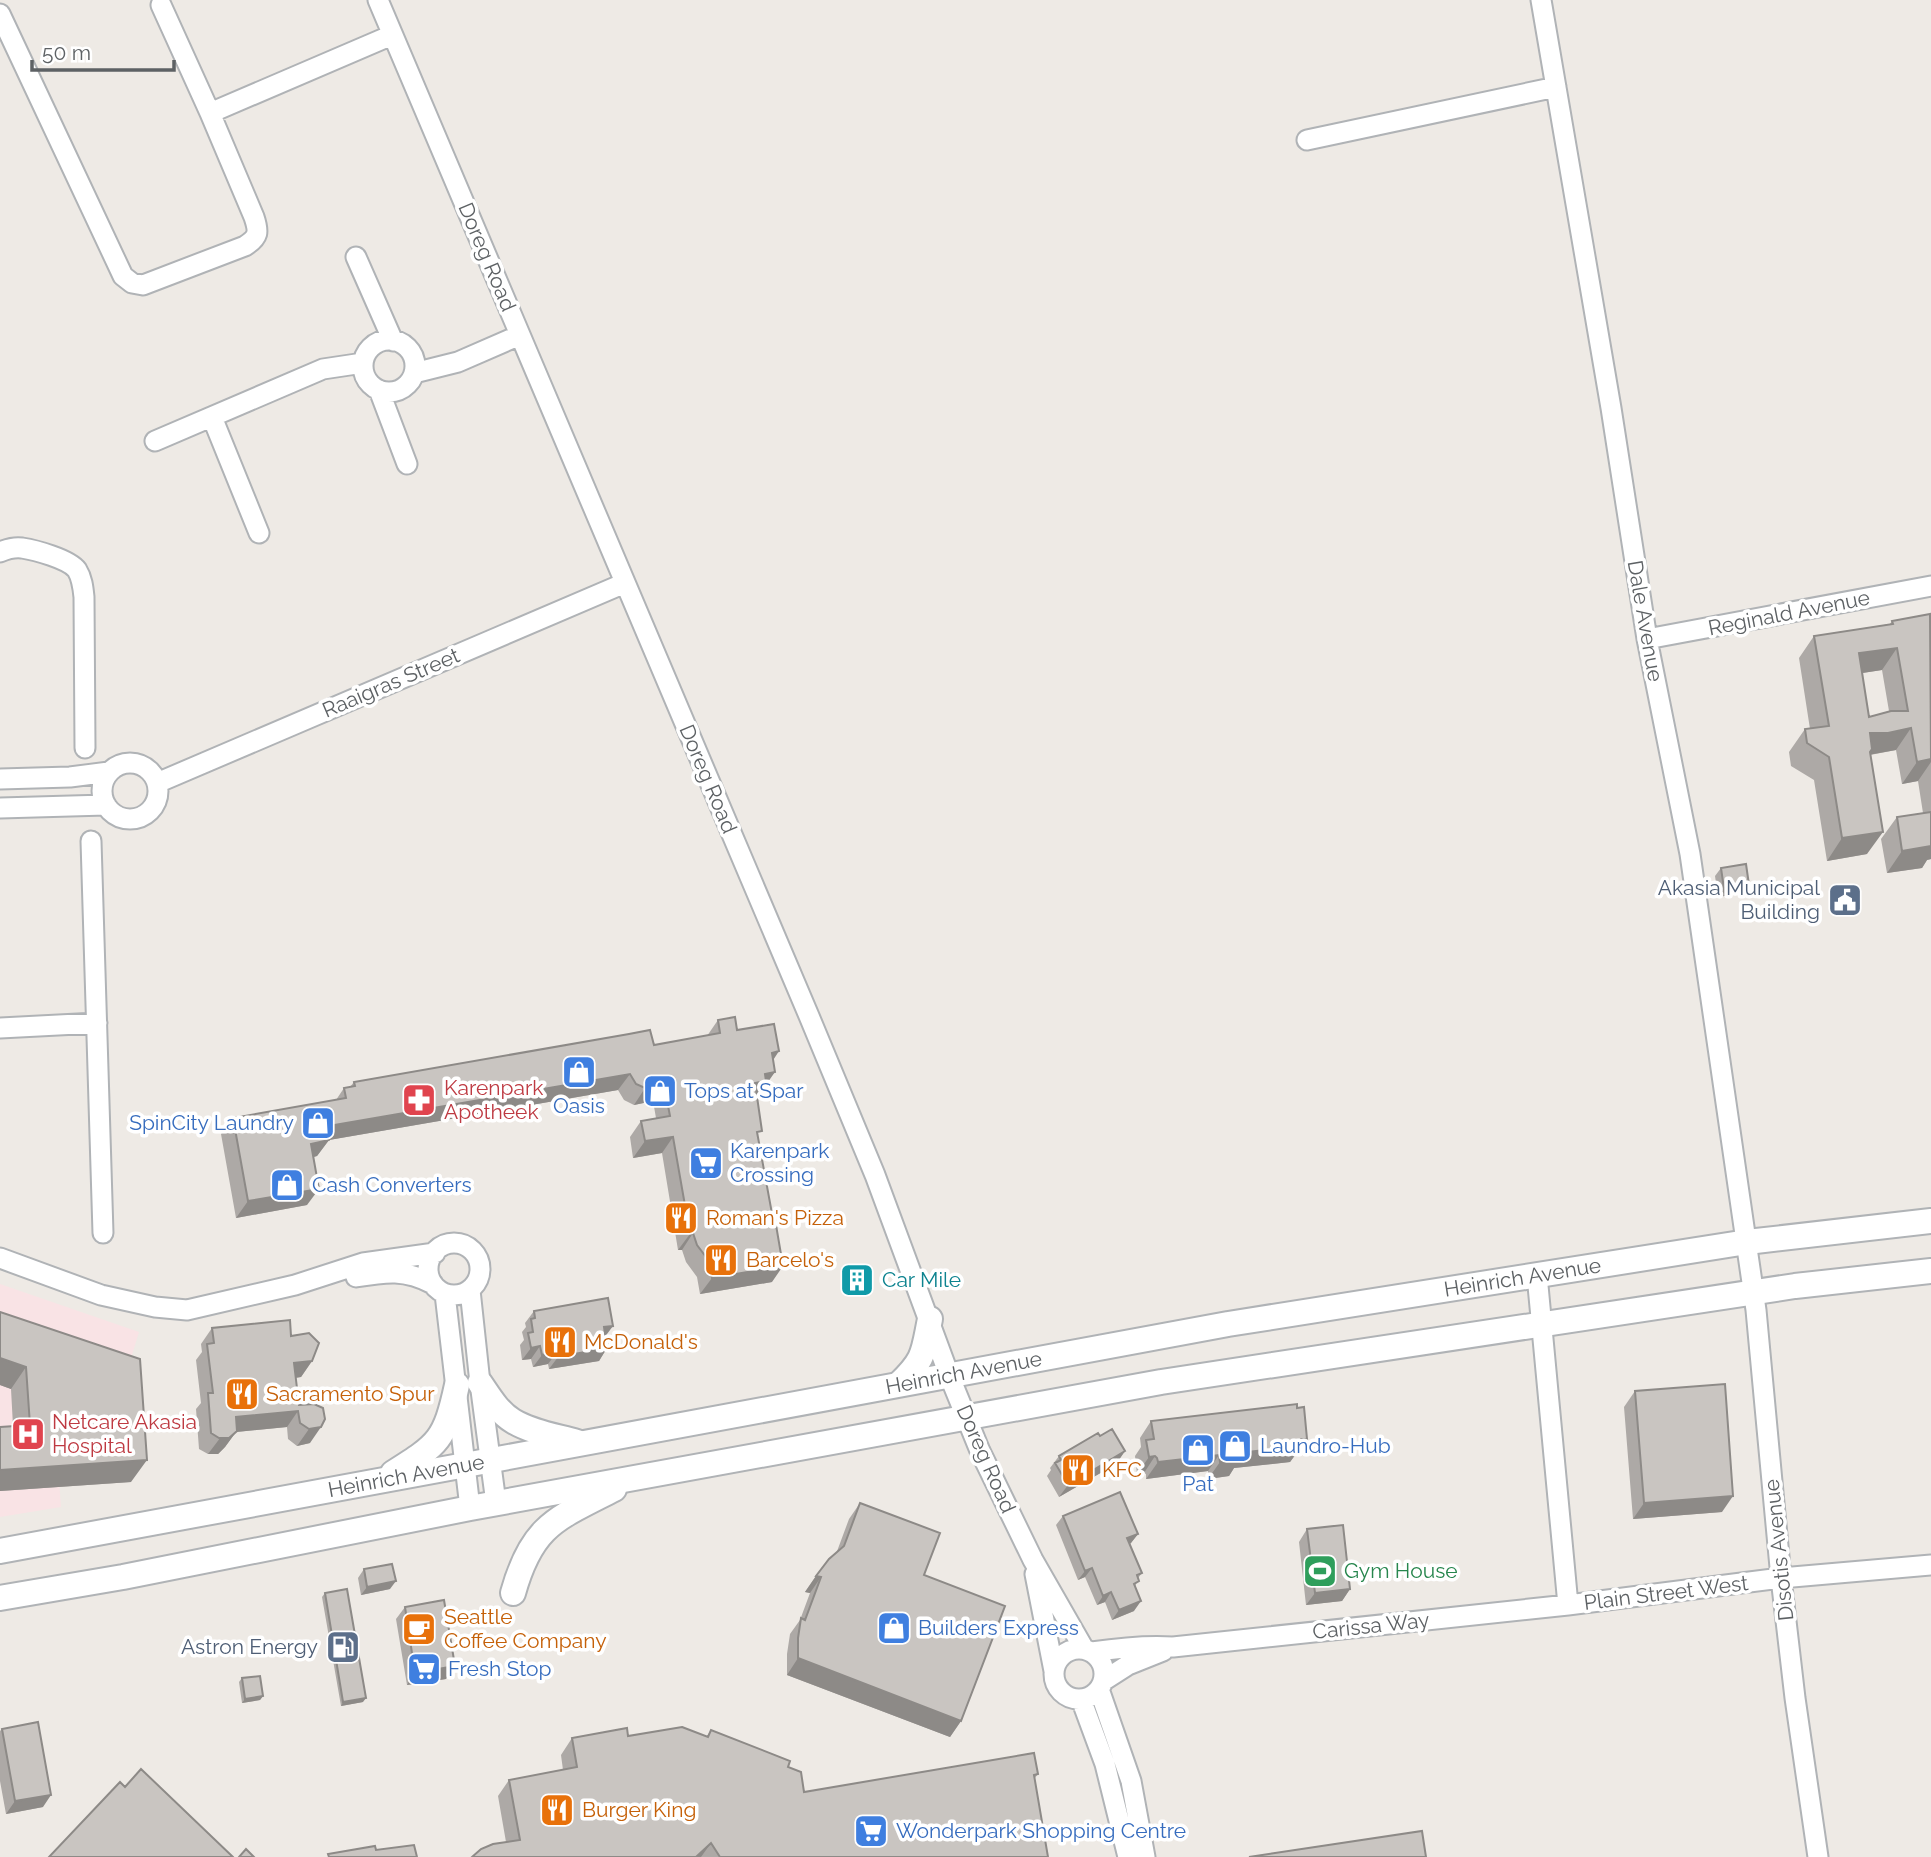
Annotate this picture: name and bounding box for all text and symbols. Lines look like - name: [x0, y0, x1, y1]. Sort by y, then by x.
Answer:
- scale bar: [32, 28, 173, 72]
- text: 50 m: [42, 40, 91, 65]
- street label: Doreg Road: [453, 199, 522, 315]
- street label: Dale Avenue: [1623, 558, 1668, 684]
- street label: Reginald Avenue: [1706, 585, 1872, 640]
- street label: Raaigras Street: [318, 642, 463, 723]
- street label: Doreg Road: [674, 721, 743, 837]
- place label: Akasia Municipal Building: [1658, 875, 1820, 924]
- public building icon: Akasia Municipal Building: [1826, 881, 1864, 919]
- shop icon: Oasis: [560, 1053, 598, 1091]
- shop icon: Tops at Spar: [641, 1072, 679, 1110]
- place label: Karenpark Apotheek: [444, 1075, 543, 1124]
- place label: Tops at Spar: [684, 1078, 804, 1103]
- pharmacy icon: Karenpark Apotheek: [400, 1081, 438, 1119]
- place label: Oasis: [553, 1093, 605, 1118]
- shop icon: SpinCity Laundry: [299, 1104, 337, 1142]
- place label: SpinCity Laundry: [129, 1110, 294, 1135]
- place label: Karenpark Crossing: [730, 1138, 829, 1187]
- supermarket icon: Karenpark Crossing: [687, 1144, 725, 1182]
- shop icon: Cash Converters: [268, 1166, 306, 1204]
- place label: Cash Converters: [312, 1172, 472, 1197]
- restaurant icon: Roman's Pizza: [662, 1199, 700, 1237]
- place label: Roman's Pizza: [706, 1205, 844, 1230]
- restaurant icon: Barcelo's: [702, 1241, 740, 1279]
- place label: Barcelo's: [746, 1247, 834, 1272]
- street label: Heinrich Avenue: [1442, 1252, 1603, 1302]
- building icon: Car Mile: [838, 1261, 876, 1299]
- place label: Car Mile: [882, 1267, 961, 1292]
- restaurant icon: McDonald's: [541, 1323, 579, 1361]
- place label: McDonald's: [584, 1329, 698, 1354]
- street label: Heinrich Avenue: [883, 1346, 1044, 1399]
- restaurant icon: Sacramento Spur: [223, 1375, 261, 1413]
- place label: Sacramento Spur: [266, 1381, 435, 1406]
- street label: Doreg Road: [952, 1401, 1021, 1517]
- place label: Netcare Akasia Hospital: [52, 1409, 197, 1458]
- hospital icon: Netcare Akasia Hospital: [9, 1415, 47, 1453]
- shop icon: Laundro-Hub: [1216, 1427, 1254, 1465]
- shop icon: Pat: [1179, 1431, 1217, 1469]
- place label: Laundro-Hub: [1260, 1433, 1391, 1458]
- street label: Heinrich Avenue: [326, 1449, 486, 1502]
- restaurant icon: KFC: [1059, 1451, 1097, 1489]
- place label: KFC: [1102, 1457, 1142, 1482]
- place label: Pat: [1182, 1471, 1214, 1496]
- street label: Disotis Avenue: [1759, 1478, 1798, 1622]
- sports icon: Gym House: [1301, 1552, 1339, 1590]
- place label: Gym House: [1344, 1558, 1458, 1583]
- street label: Plain Street West: [1582, 1570, 1750, 1615]
- place label: Seattle Coffee Company: [444, 1604, 607, 1653]
- street label: Carissa Way: [1311, 1607, 1431, 1644]
- shop icon: Builders Express: [875, 1609, 913, 1647]
- cafe icon: Seattle Coffee Company: [400, 1610, 438, 1648]
- place label: Builders Express: [918, 1615, 1079, 1640]
- fuel station icon: Astron Energy: [324, 1628, 362, 1666]
- place label: Astron Energy: [181, 1634, 318, 1659]
- supermarket icon: Fresh Stop: [405, 1650, 443, 1688]
- place label: Fresh Stop: [448, 1656, 552, 1681]
- restaurant icon: Burger King: [538, 1791, 576, 1829]
- place label: Burger King: [582, 1797, 696, 1822]
- supermarket icon: Wonderpark Shopping Centre: [852, 1812, 890, 1850]
- place label: Wonderpark Shopping Centre: [896, 1818, 1186, 1843]

